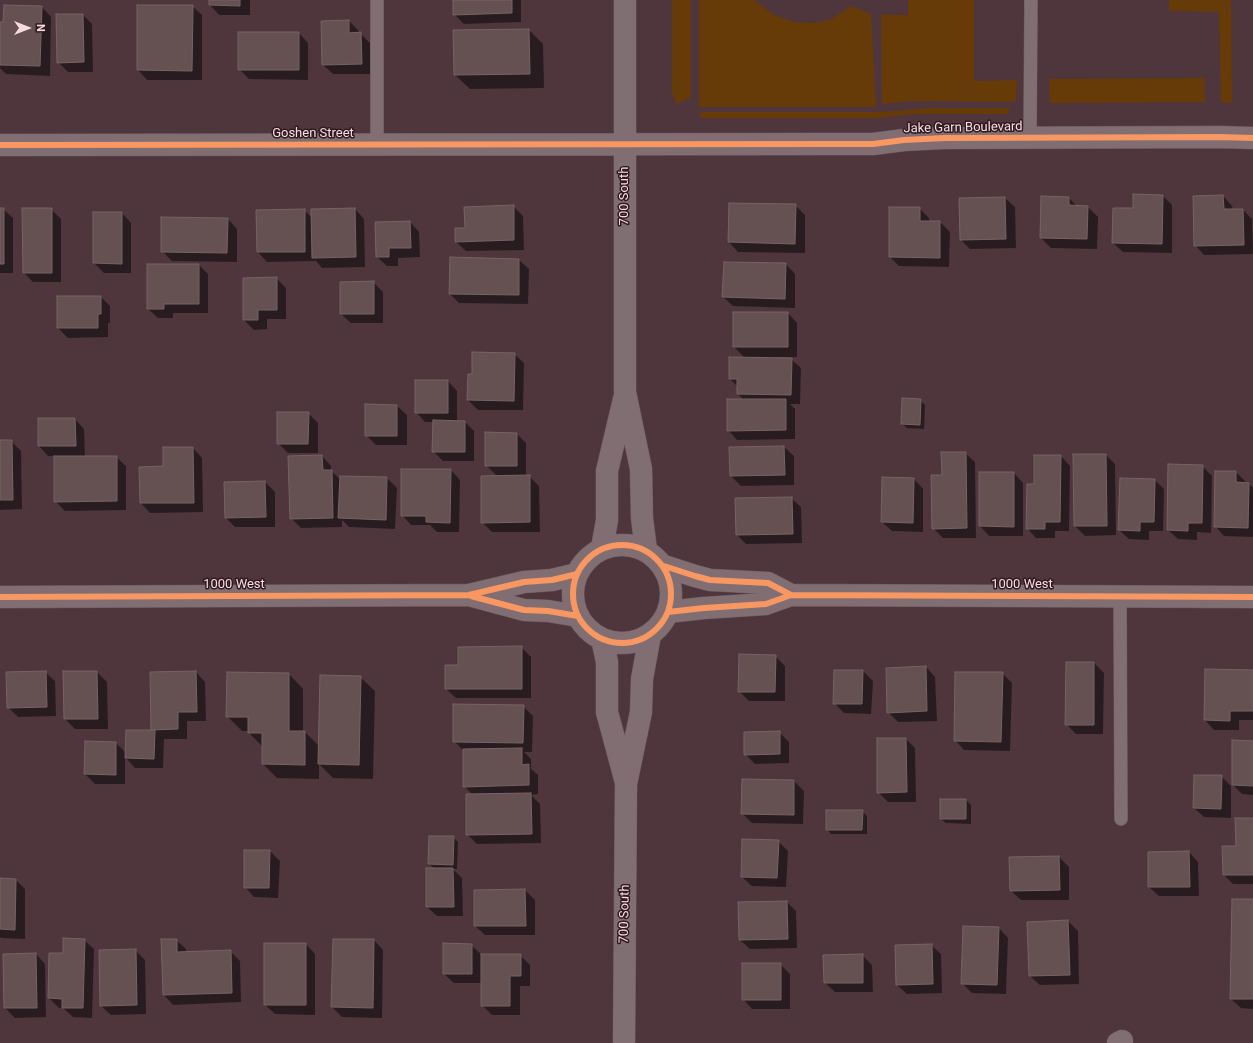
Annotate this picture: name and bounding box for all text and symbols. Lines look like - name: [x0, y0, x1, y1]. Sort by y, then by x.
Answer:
- north arrow: [8, 8, 48, 48]
- text: N: [34, 24, 47, 32]
- street label: Jake Garn Boulevard: [903, 119, 1023, 137]
- street label: Goshen Street: [272, 126, 354, 142]
- street label: 700 South: [617, 167, 633, 225]
- street label: 1000 West: [203, 577, 265, 593]
- street label: 1000 West: [991, 577, 1053, 593]
- street label: 700 South: [617, 884, 633, 944]

